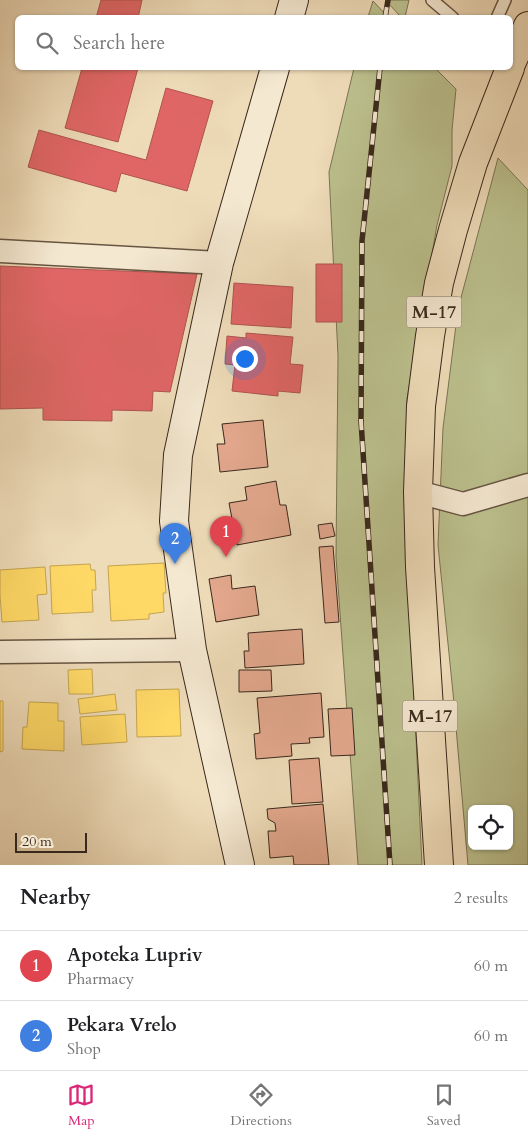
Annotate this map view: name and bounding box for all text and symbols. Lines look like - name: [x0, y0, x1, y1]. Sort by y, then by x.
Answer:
- search box: [15, 15, 513, 70]
- icon: search: [33, 29, 61, 57]
- text: Search here: [73, 30, 165, 56]
- road number: M-17: [406, 296, 462, 328]
- your location: [232, 346, 258, 372]
- pin: 1: [210, 516, 242, 557]
- pin: 2: [159, 523, 191, 564]
- road number: M-17: [402, 700, 458, 731]
- map controls: [468, 805, 513, 850]
- button: locate: [468, 805, 513, 850]
- scale bar: [15, 830, 88, 853]
- text: 20 m: [22, 832, 52, 851]
- text: Nearby: [20, 883, 91, 912]
- text: 2 results: [454, 887, 508, 909]
- text: Apoteka Lupriv: [67, 942, 203, 968]
- text: 1: [32, 955, 40, 977]
- text: 60 m: [474, 955, 508, 977]
- text: Pharmacy: [67, 968, 134, 990]
- text: Pekara Vrelo: [67, 1012, 177, 1038]
- text: 2: [32, 1025, 40, 1047]
- text: 60 m: [474, 1025, 508, 1047]
- text: Shop: [67, 1038, 101, 1060]
- tab: Map: [67, 1081, 95, 1130]
- tab: Directions: [230, 1081, 292, 1130]
- tab: Saved: [427, 1081, 461, 1130]

